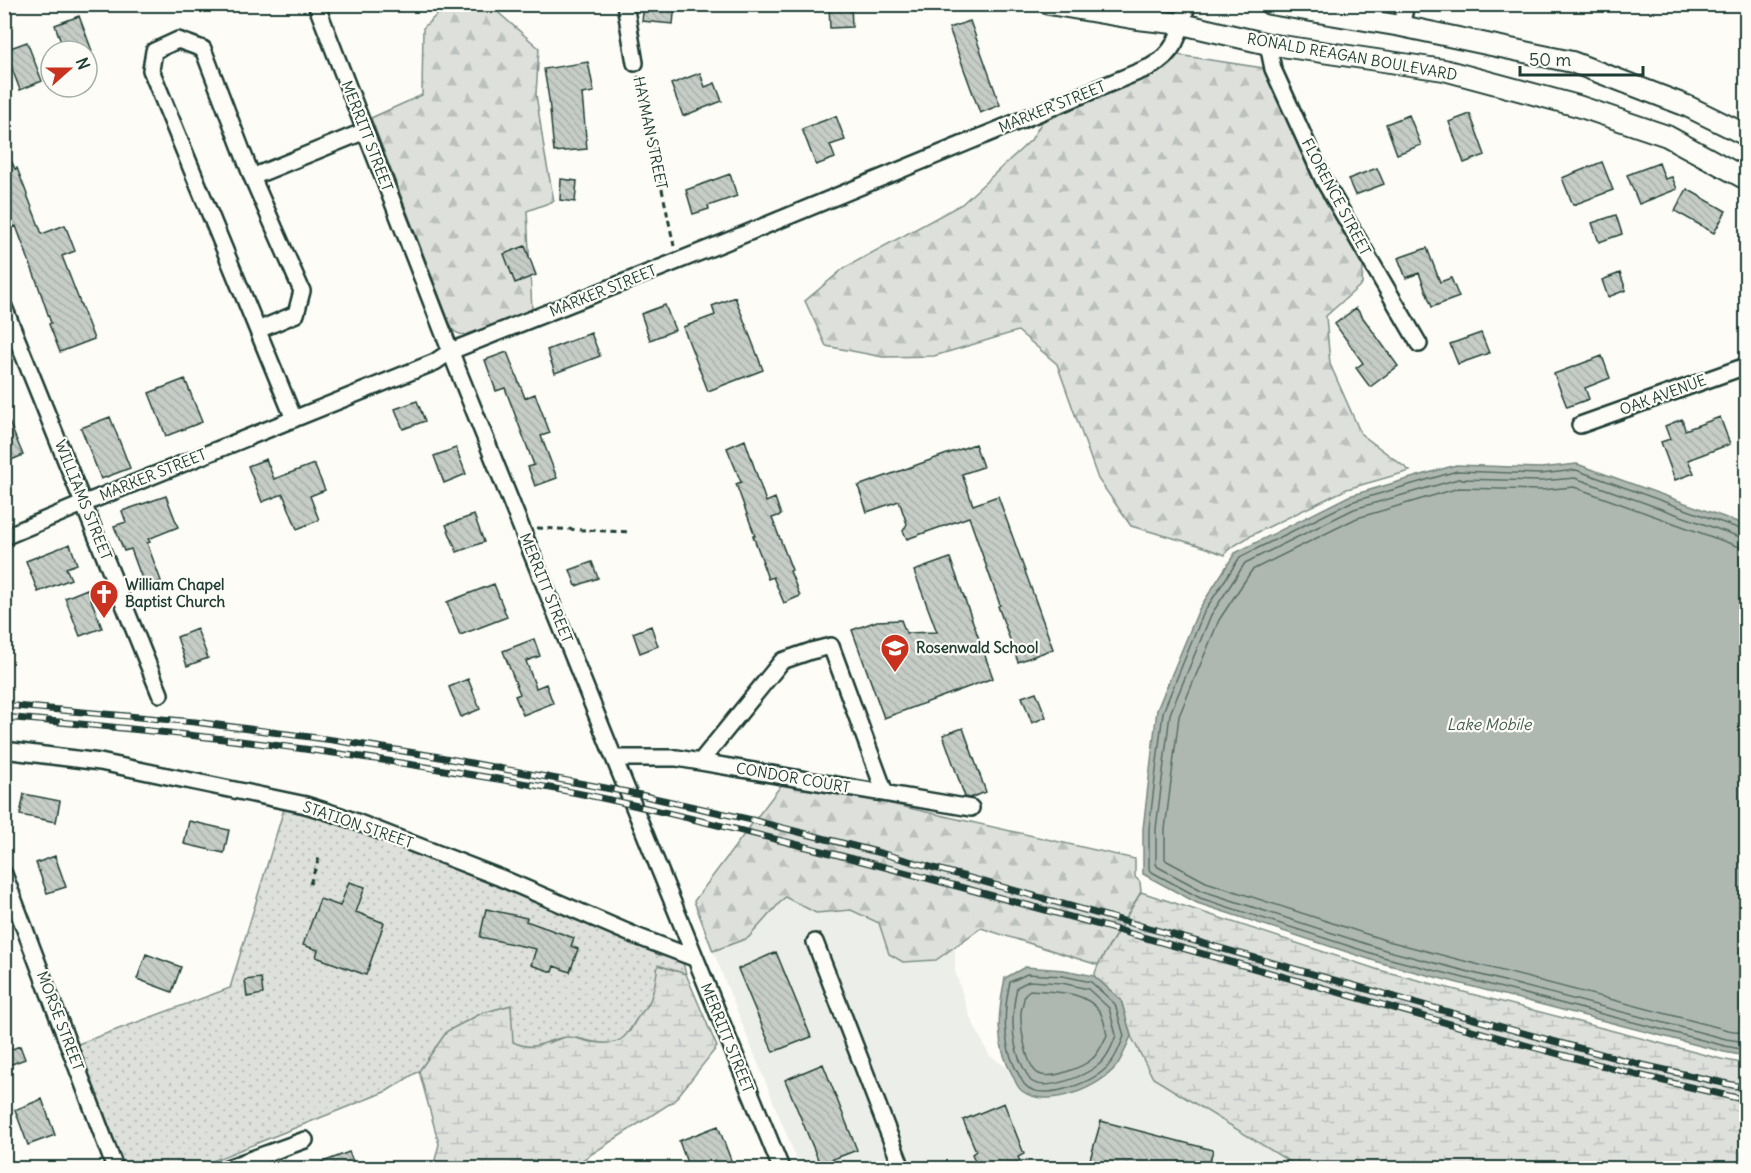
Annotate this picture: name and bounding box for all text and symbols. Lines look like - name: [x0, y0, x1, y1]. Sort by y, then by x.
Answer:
- street label: RONALD REAGAN BOULEVARD: [1245, 29, 1459, 84]
- north arrow: [39, 39, 99, 99]
- scale bar: [1520, 39, 1643, 77]
- text: 50 m: [1529, 48, 1571, 71]
- text: N: [72, 55, 94, 72]
- street label: HAYMAN STREET: [629, 75, 672, 191]
- street label: MARKER STREET: [996, 76, 1108, 137]
- street label: MERRITT STREET: [338, 78, 397, 194]
- street label: FLORENCE STREET: [1298, 135, 1375, 259]
- street label: MARKER STREET: [547, 260, 659, 321]
- street label: OAK AVENUE: [1617, 370, 1709, 419]
- street label: WILLIAMS STREET: [51, 437, 116, 563]
- street label: MARKER STREET: [97, 444, 209, 505]
- street label: MERRITT STREET: [516, 530, 577, 646]
- place label: William Chapel Baptist Church: [125, 575, 226, 612]
- church icon: William Chapel Baptist Church: [88, 578, 120, 620]
- school or university icon: Rosenwald School: [879, 632, 911, 674]
- place label: Rosenwald School: [916, 638, 1038, 657]
- water label: Lake Mobile: [1447, 714, 1533, 734]
- street label: CONDOR COURT: [735, 758, 852, 797]
- street label: STATION STREET: [301, 797, 416, 852]
- street label: MORSE STREET: [33, 968, 88, 1073]
- street label: MERRITT STREET: [697, 980, 758, 1096]

